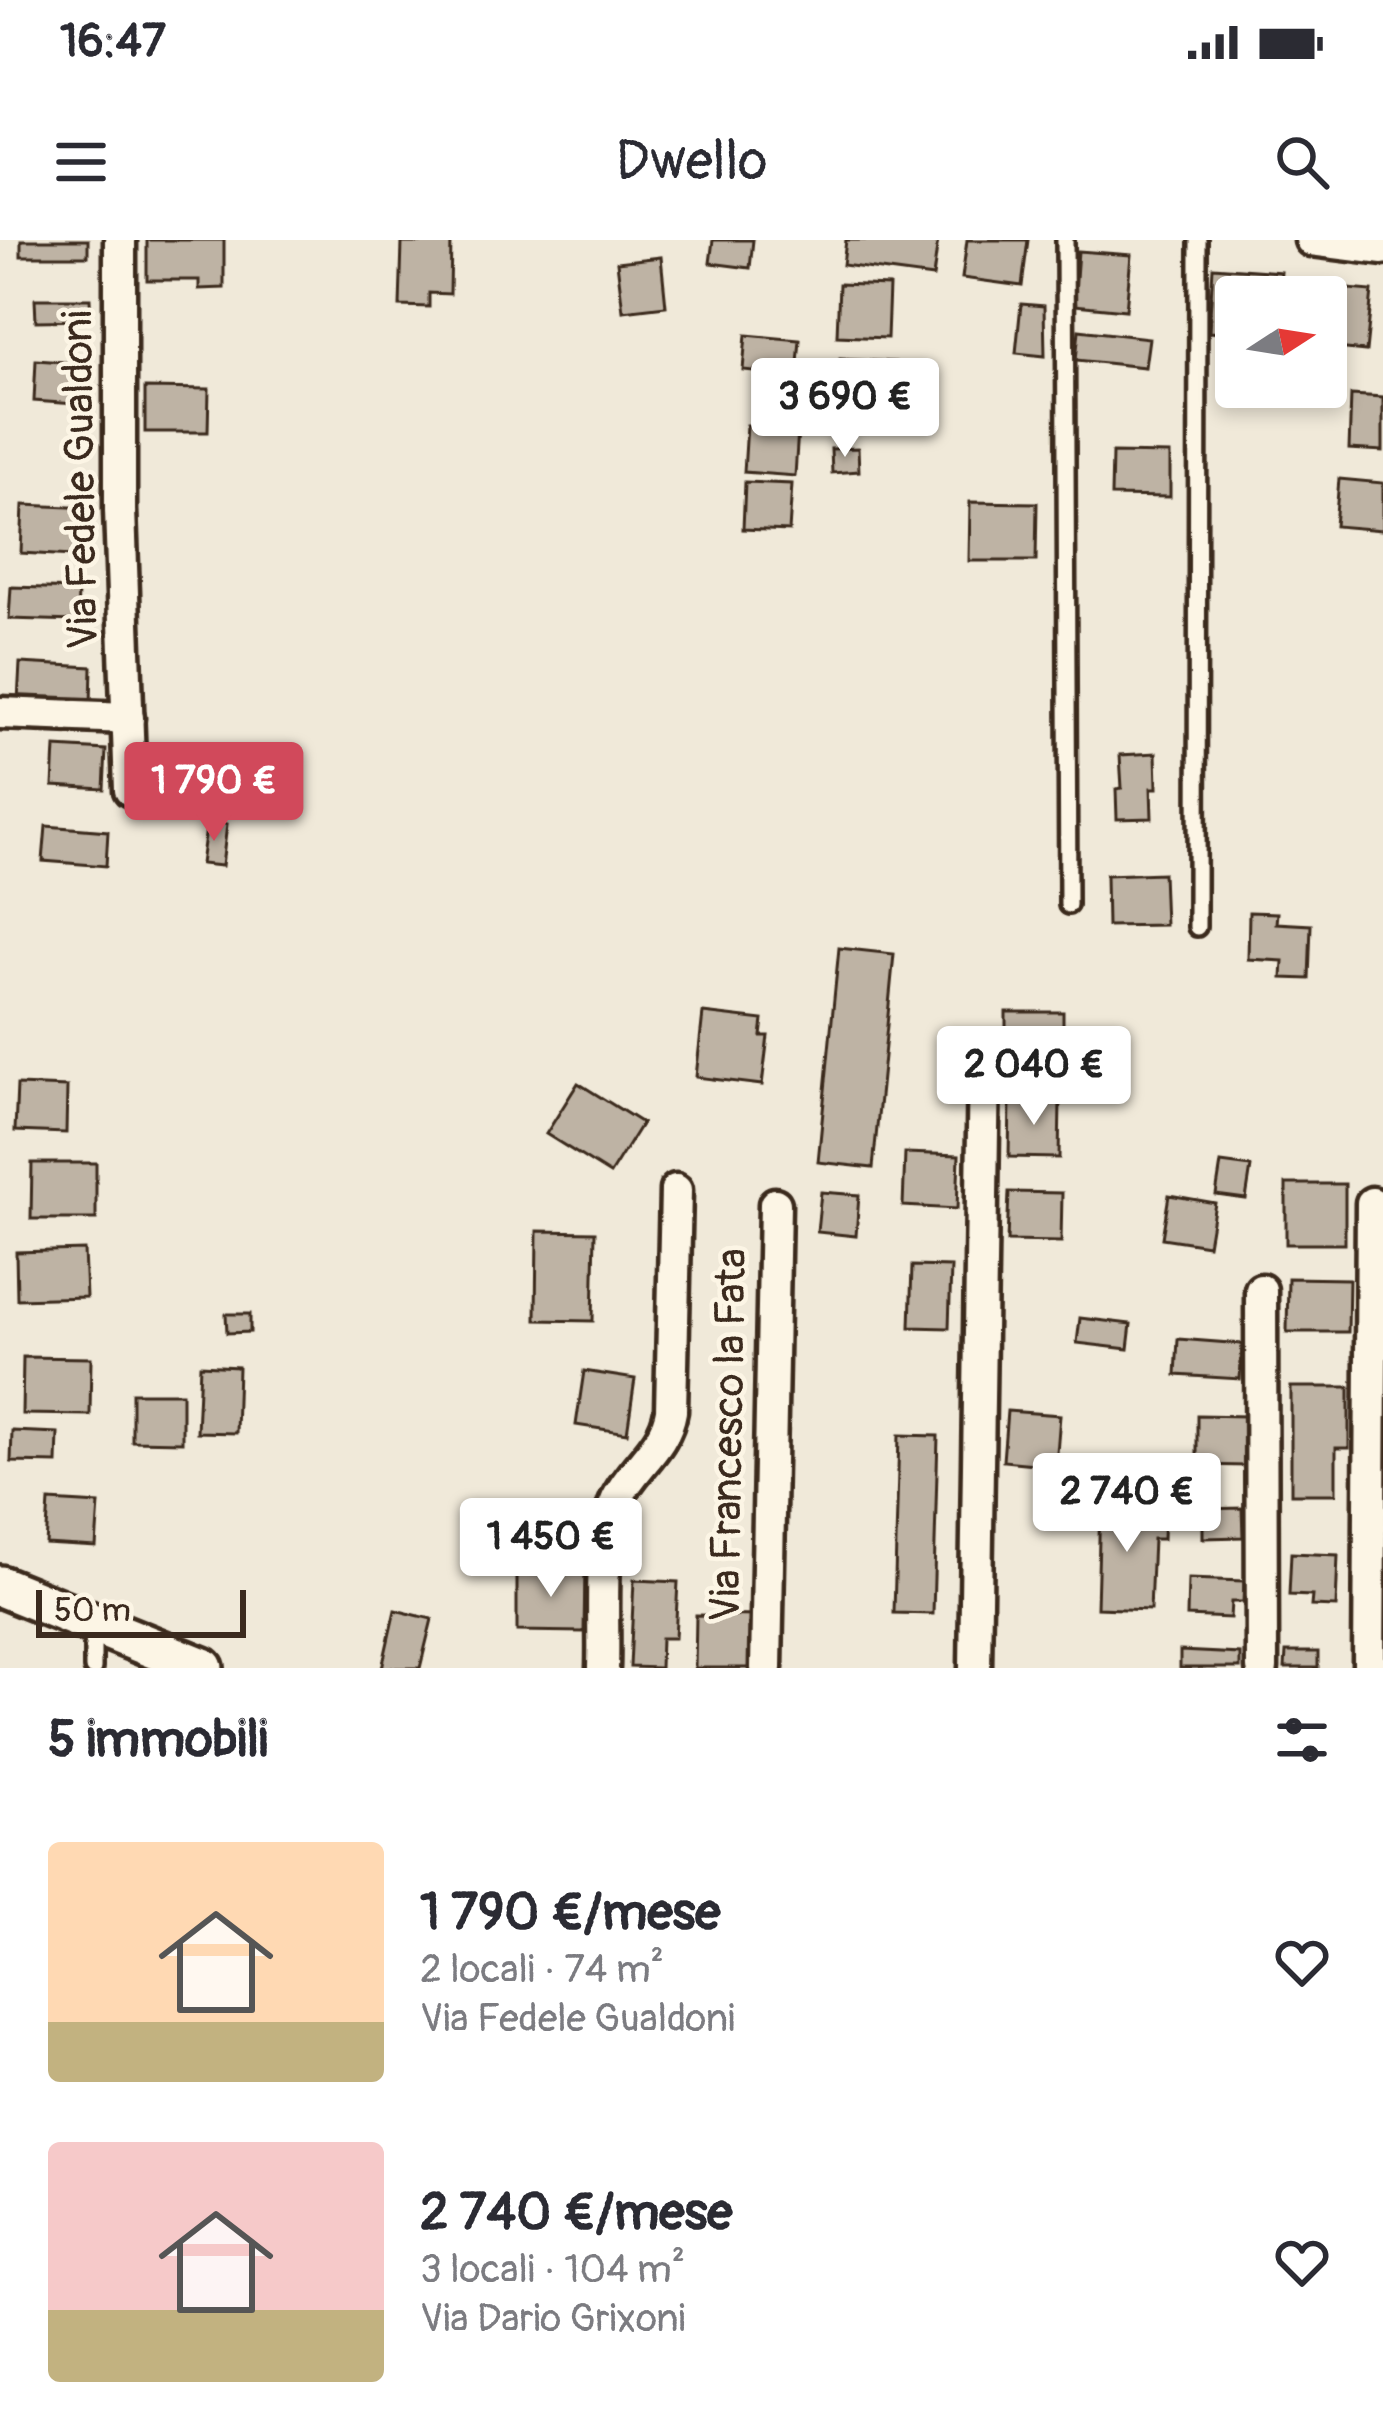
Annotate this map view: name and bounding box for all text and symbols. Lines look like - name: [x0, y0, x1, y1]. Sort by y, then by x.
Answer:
- text: 16:47: [60, 14, 166, 70]
- text: Dwello: [616, 128, 767, 196]
- icon: menu: [48, 129, 114, 195]
- icon: search: [1269, 129, 1335, 195]
- north arrow: [1215, 276, 1347, 408]
- map controls: [1215, 276, 1347, 408]
- street label: Via Fedele Gualdoni: [52, 310, 110, 650]
- pin: 3 690 €: [734, 358, 956, 460]
- text: 3 690 €: [778, 372, 912, 421]
- pin: 1 790 €: [103, 742, 325, 844]
- text: 1 790 €: [151, 756, 277, 805]
- pin: 2 040 €: [923, 1026, 1145, 1128]
- text: 2 040 €: [964, 1040, 1104, 1089]
- street label: Via Francesco la Fata: [700, 1248, 758, 1622]
- pin: 2 740 €: [1016, 1453, 1238, 1555]
- text: 2 740 €: [1060, 1467, 1194, 1516]
- pin: 1 450 €: [440, 1498, 662, 1600]
- text: 1 450 €: [487, 1512, 615, 1561]
- scale bar: [36, 1584, 246, 1637]
- text: 50 m: [54, 1590, 131, 1631]
- icon: filters: [1269, 1707, 1335, 1773]
- text: 5 immobili: [48, 1708, 268, 1772]
- text: 1 790 €/mese: [420, 1881, 721, 1945]
- icon: home: [144, 1890, 288, 2034]
- icon: heart: [1269, 1929, 1335, 1995]
- text: 2 locali · 74 m²: [420, 1945, 664, 1994]
- text: Via Fedele Gualdoni: [420, 1994, 735, 2043]
- text: 2 740 €/mese: [420, 2181, 732, 2245]
- icon: home: [144, 2190, 288, 2334]
- icon: heart: [1269, 2229, 1335, 2295]
- text: 3 locali · 104 m²: [420, 2245, 685, 2294]
- text: Via Dario Grixoni: [420, 2294, 686, 2343]

